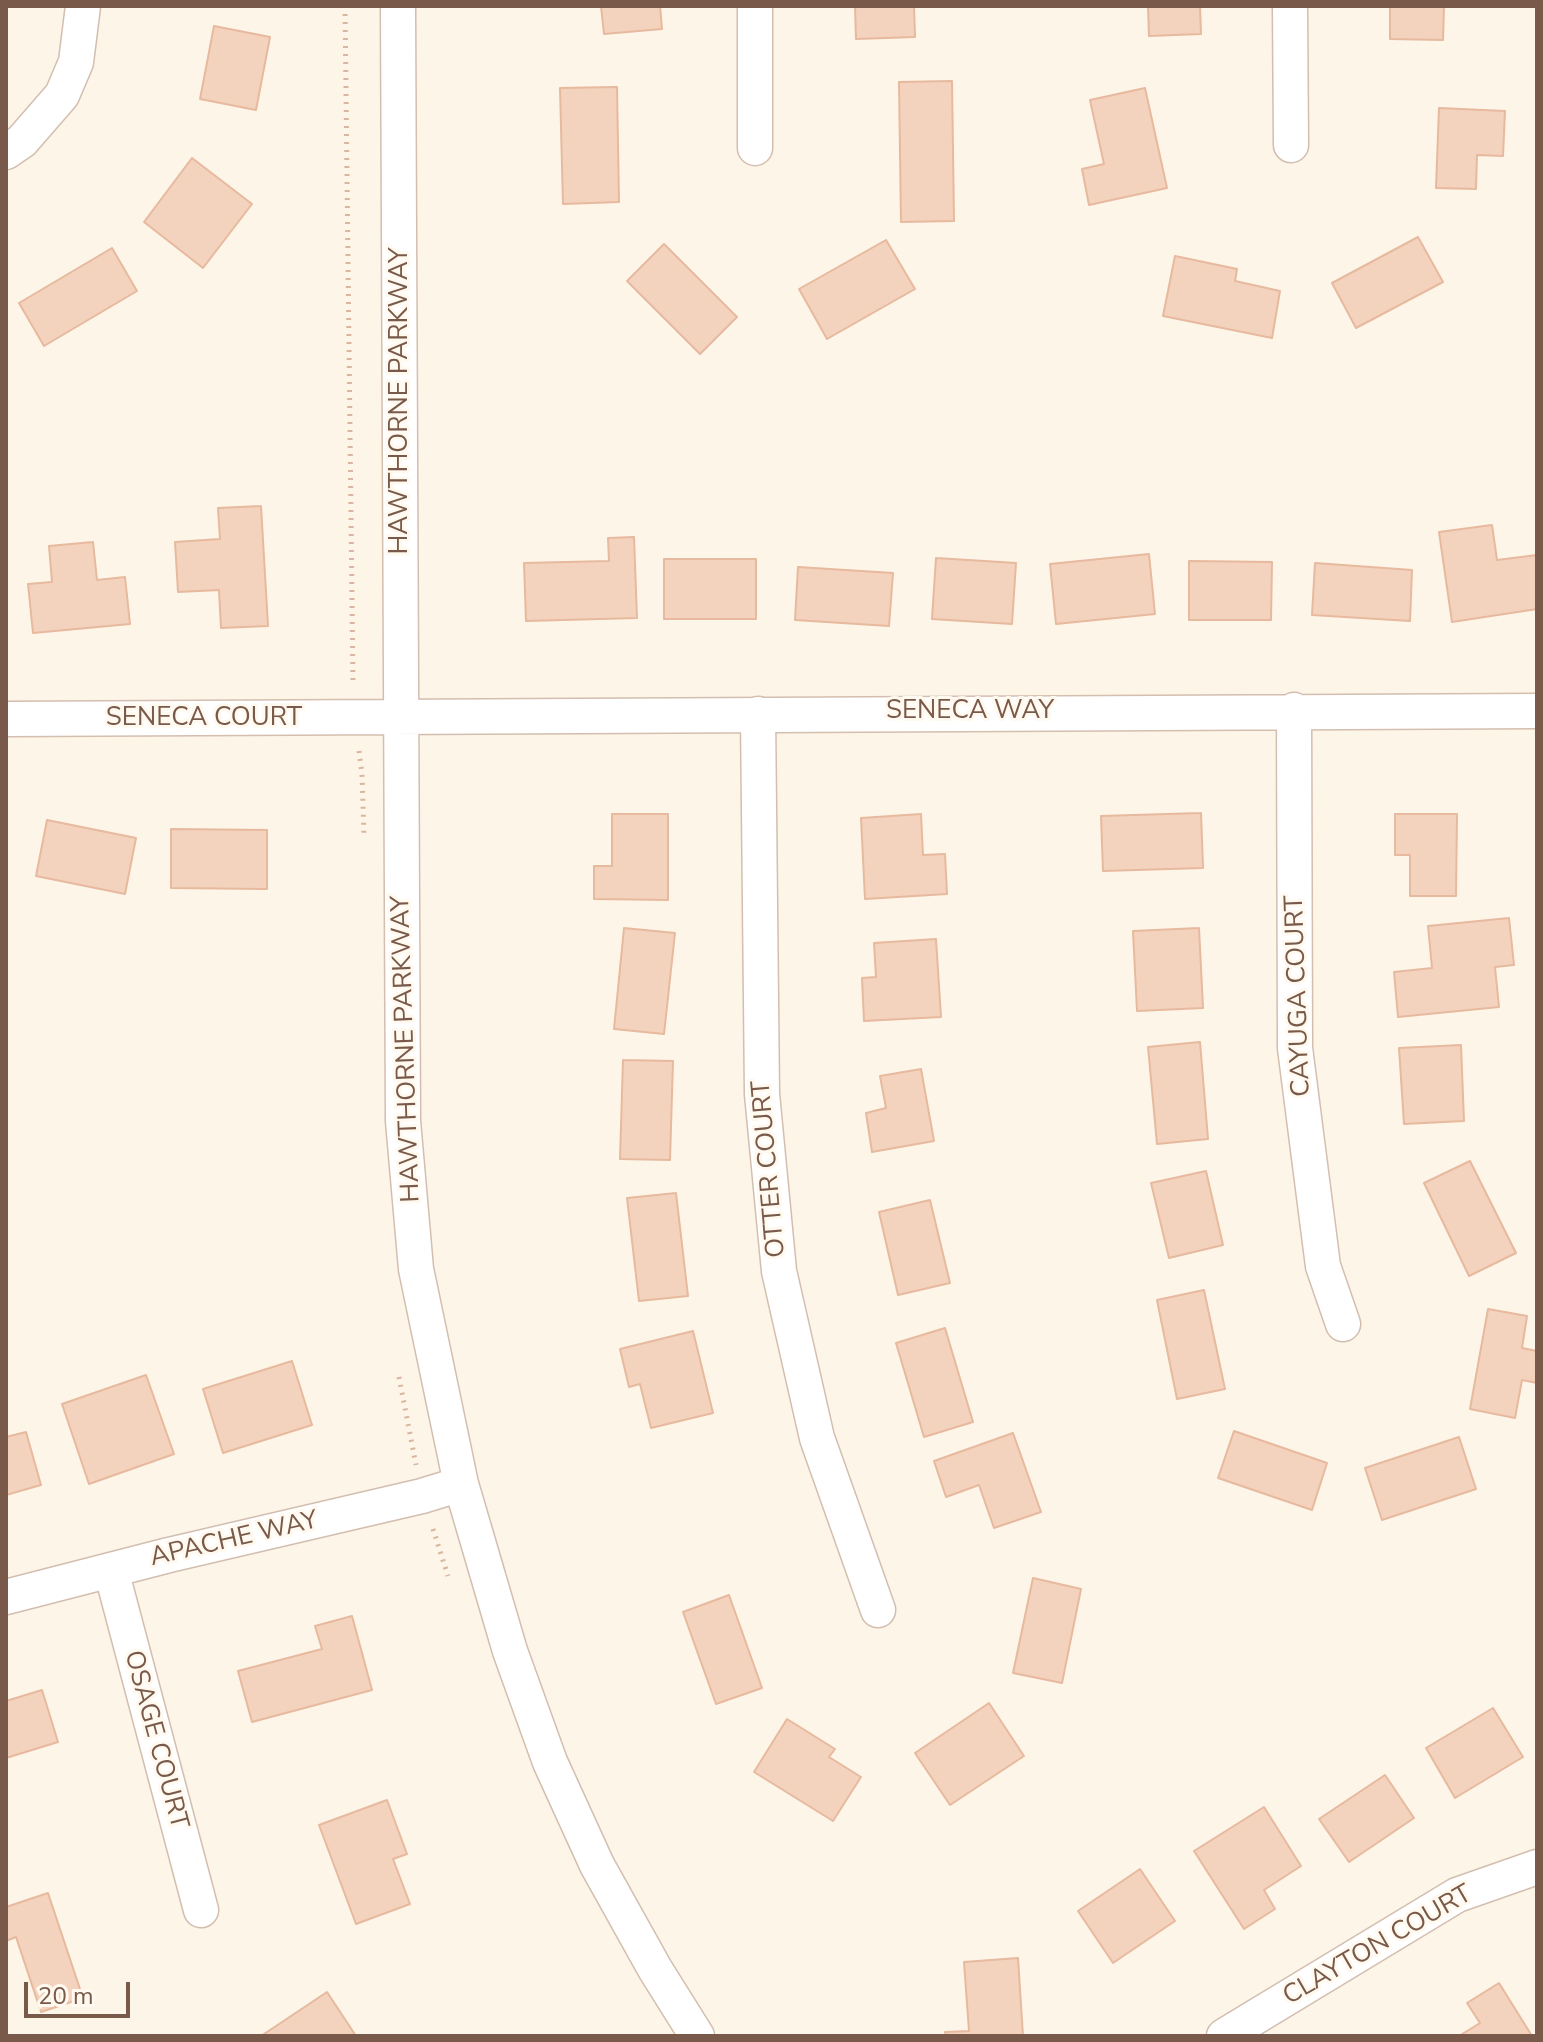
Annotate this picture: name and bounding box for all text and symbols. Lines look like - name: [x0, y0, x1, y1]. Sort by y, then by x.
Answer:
- street label: HAWTHORNE PARKWAY: [385, 248, 417, 554]
- street label: SENECA WAY: [886, 696, 1054, 728]
- street label: SENECA COURT: [106, 703, 302, 735]
- street label: HAWTHORNE PARKWAY: [386, 895, 428, 1203]
- street label: CAYUGA COURT: [1280, 895, 1318, 1097]
- street label: OTTER COURT: [747, 1079, 793, 1259]
- street label: APACHE WAY: [147, 1506, 321, 1574]
- street label: OSAGE COURT: [116, 1647, 194, 1833]
- street label: CLAYTON COURT: [1278, 1879, 1478, 2013]
- scale bar: [28, 1966, 134, 2016]
- text: 20 m: [38, 1980, 94, 2012]

